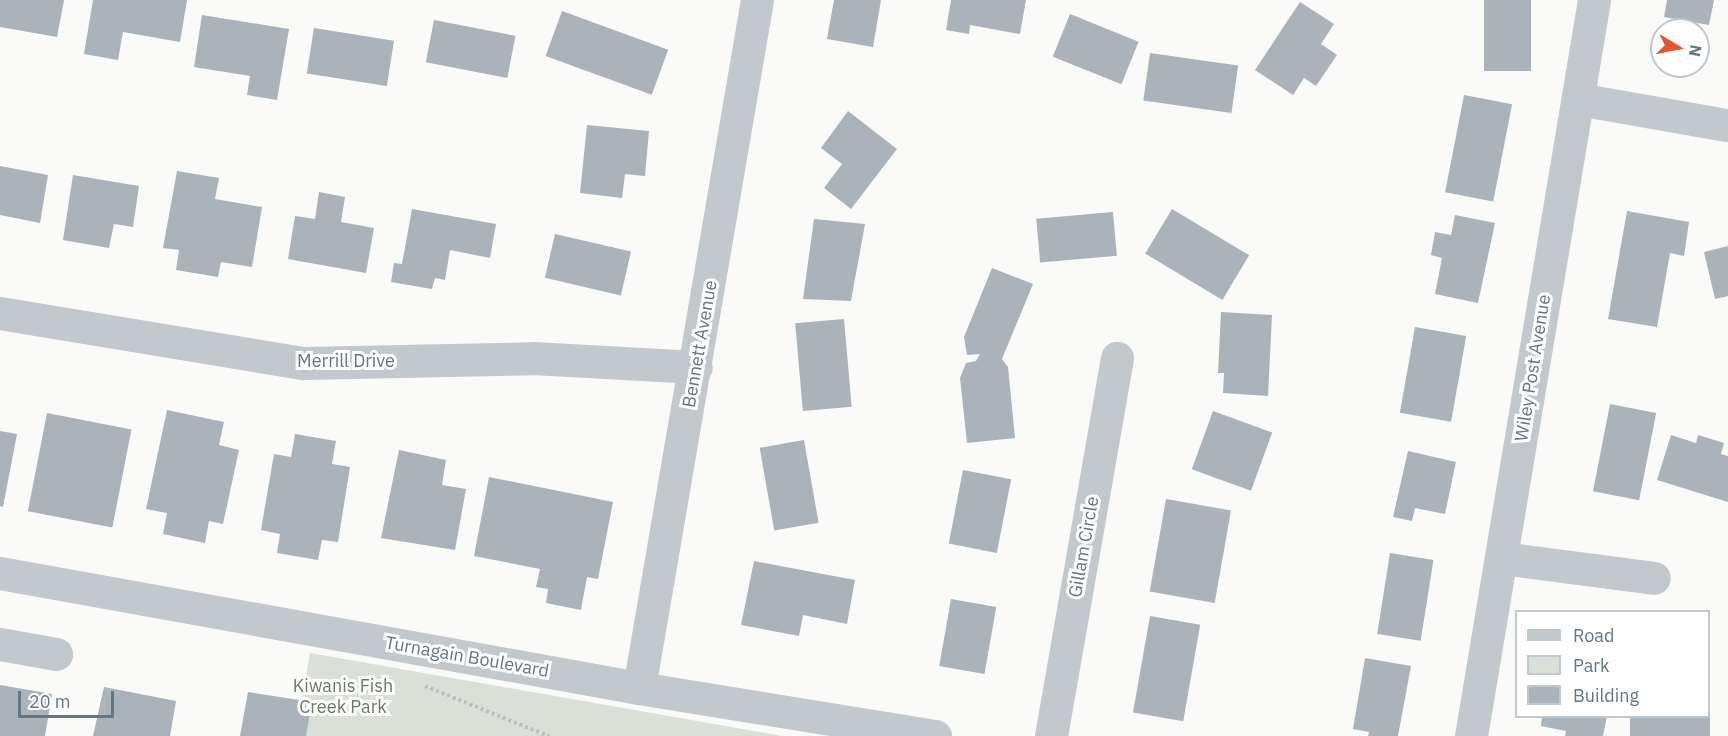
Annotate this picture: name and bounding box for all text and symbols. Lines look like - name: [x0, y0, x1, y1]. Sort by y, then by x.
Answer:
- north arrow: [1650, 18, 1710, 78]
- text: N: [1685, 43, 1707, 58]
- street label: Bennett Avenue: [678, 279, 722, 409]
- street label: Wiley Post Avenue: [1511, 293, 1555, 443]
- street label: Merrill Drive: [297, 350, 395, 372]
- street label: Gillam Circle: [1064, 495, 1104, 599]
- legend: [1515, 610, 1710, 718]
- text: Road: [1573, 624, 1614, 647]
- street label: Turnagain Boulevard: [383, 632, 551, 682]
- text: Park: [1573, 654, 1609, 677]
- park label: Kiwanis Fish Creek Park: [293, 676, 393, 718]
- scale bar: [21, 679, 117, 717]
- text: Building: [1573, 684, 1639, 707]
- text: 20 m: [29, 690, 71, 713]

